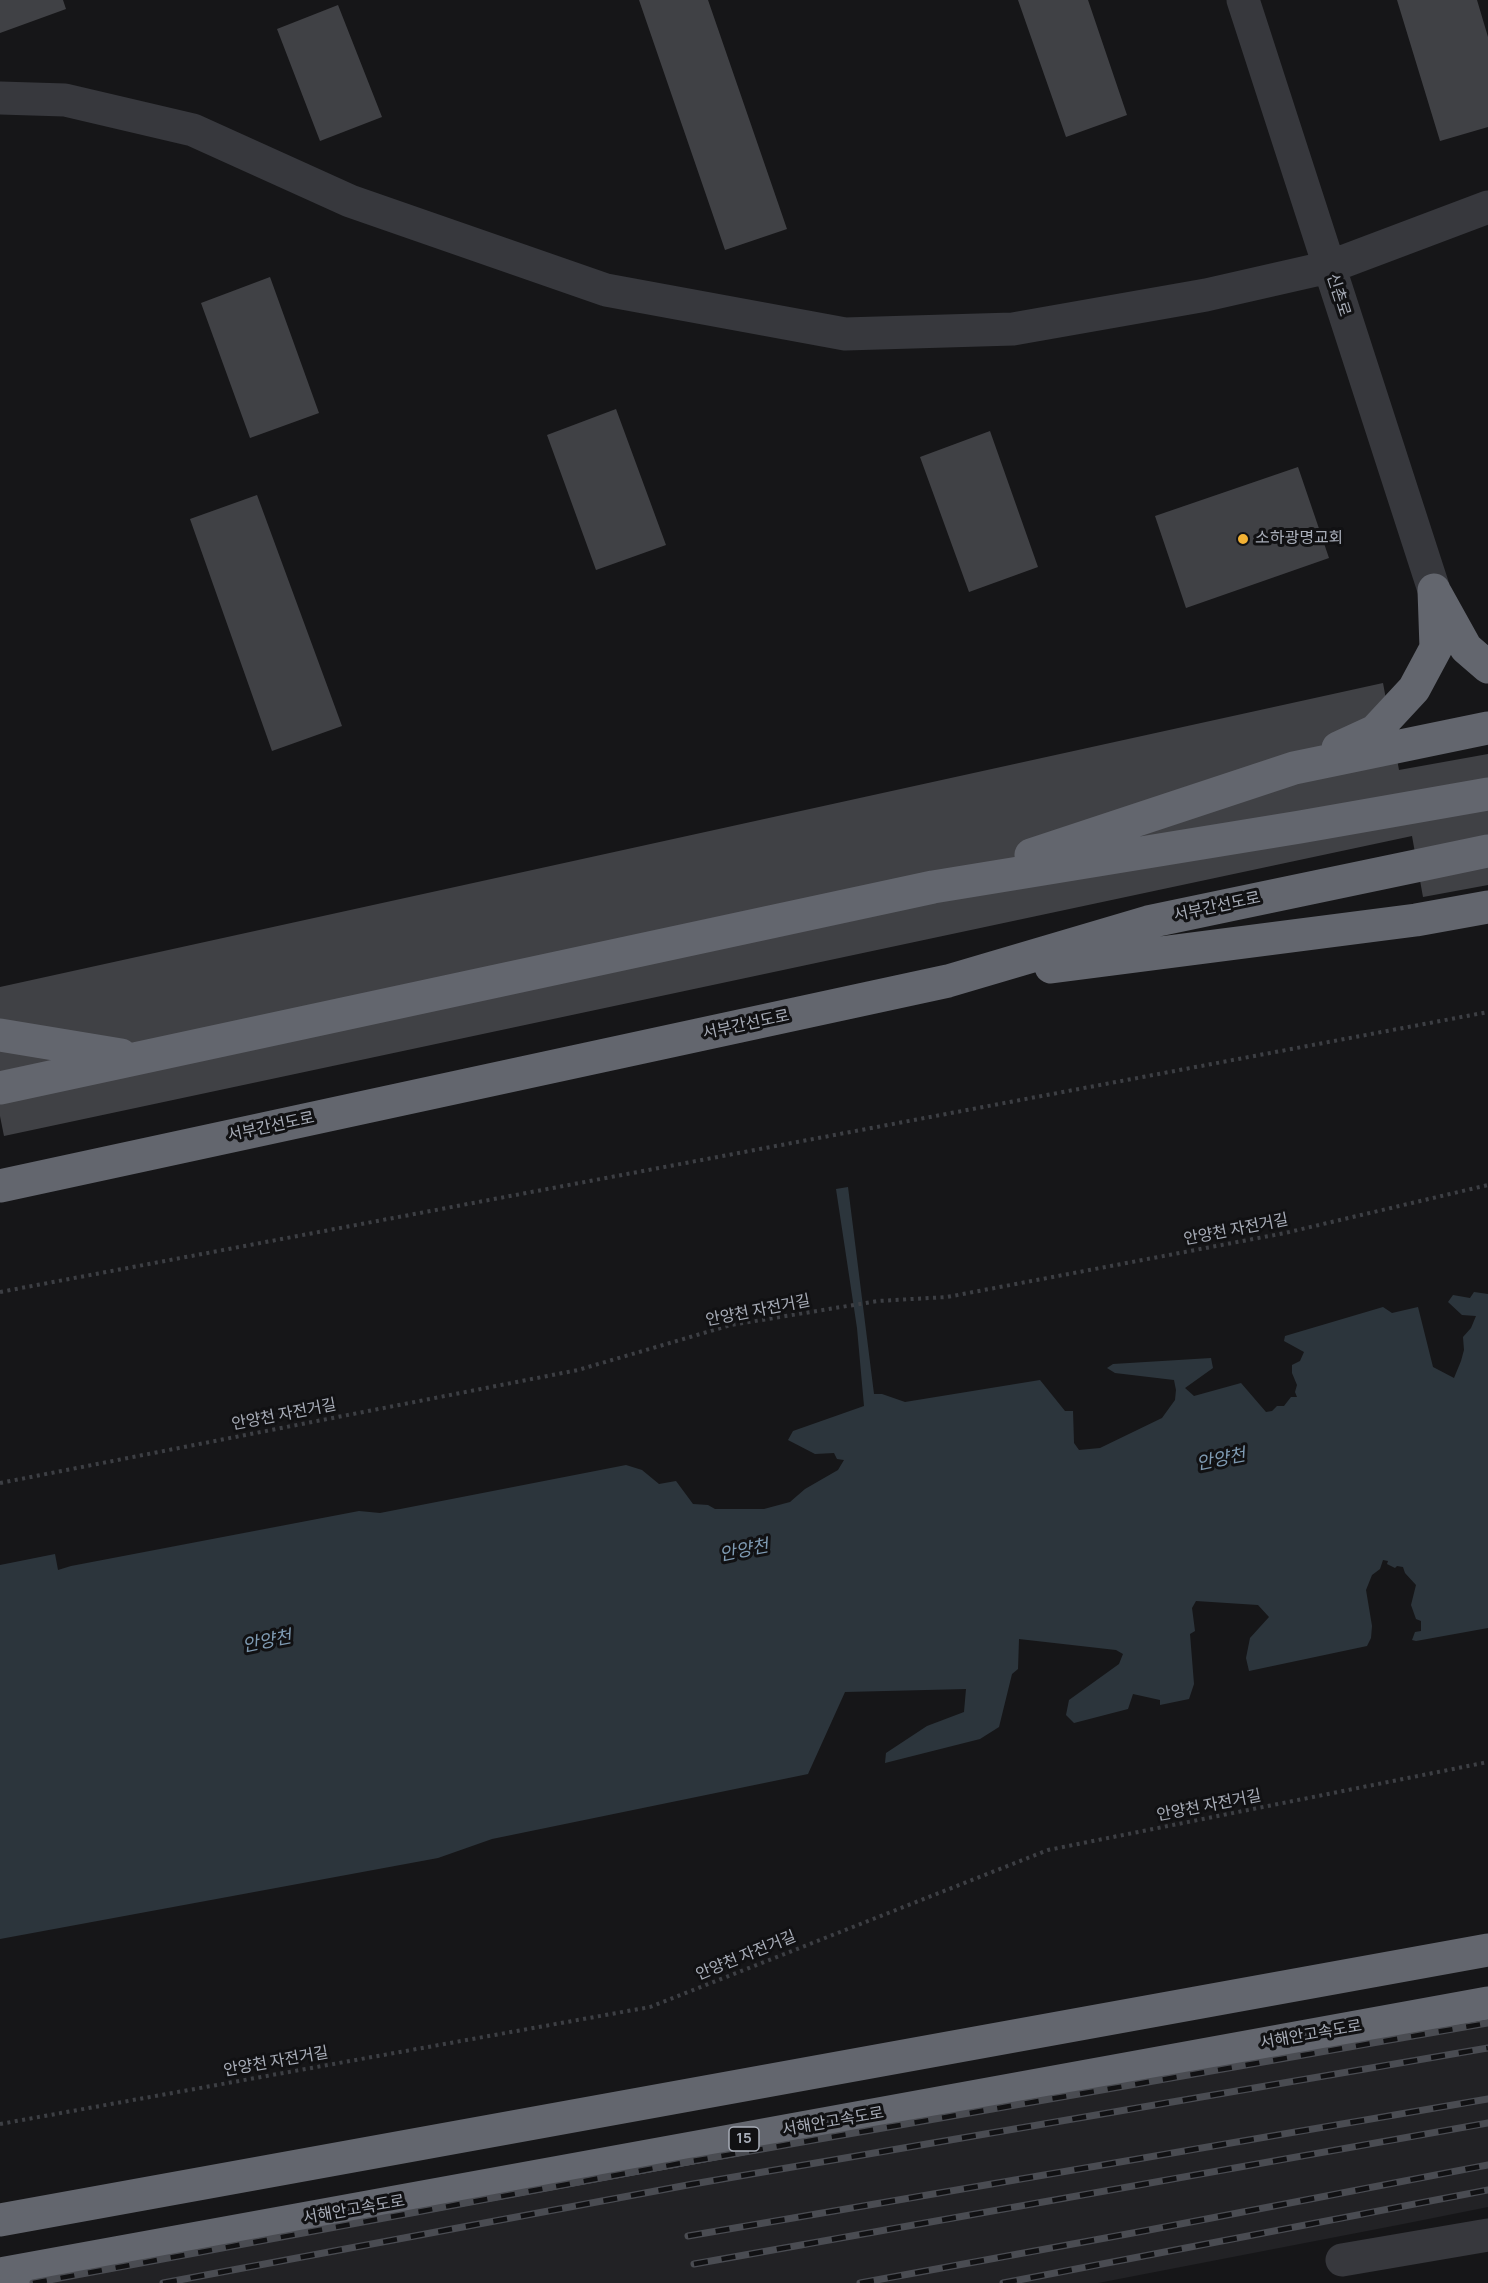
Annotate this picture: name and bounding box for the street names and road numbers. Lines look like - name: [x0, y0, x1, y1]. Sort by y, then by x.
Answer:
- street label: 신촌로: [1322, 271, 1354, 319]
- street label: 서부간선도로: [1172, 888, 1262, 926]
- street label: 서부간선도로: [701, 1006, 791, 1044]
- street label: 서부간선도로: [226, 1108, 316, 1146]
- street label: 안양천 자전거길: [1182, 1210, 1290, 1250]
- street label: 안양천 자전거길: [704, 1291, 812, 1331]
- street label: 안양천 자전거길: [230, 1395, 338, 1435]
- street label: 안양천 자전거길: [1155, 1786, 1263, 1826]
- street label: 안양천 자전거길: [693, 1927, 799, 1985]
- street label: 서해안고속도로: [1259, 2017, 1363, 2053]
- street label: 안양천 자전거길: [222, 2043, 330, 2081]
- street label: 서해안고속도로: [781, 2104, 885, 2140]
- road number: 15: [729, 2127, 759, 2151]
- street label: 서해안고속도로: [302, 2192, 406, 2228]

